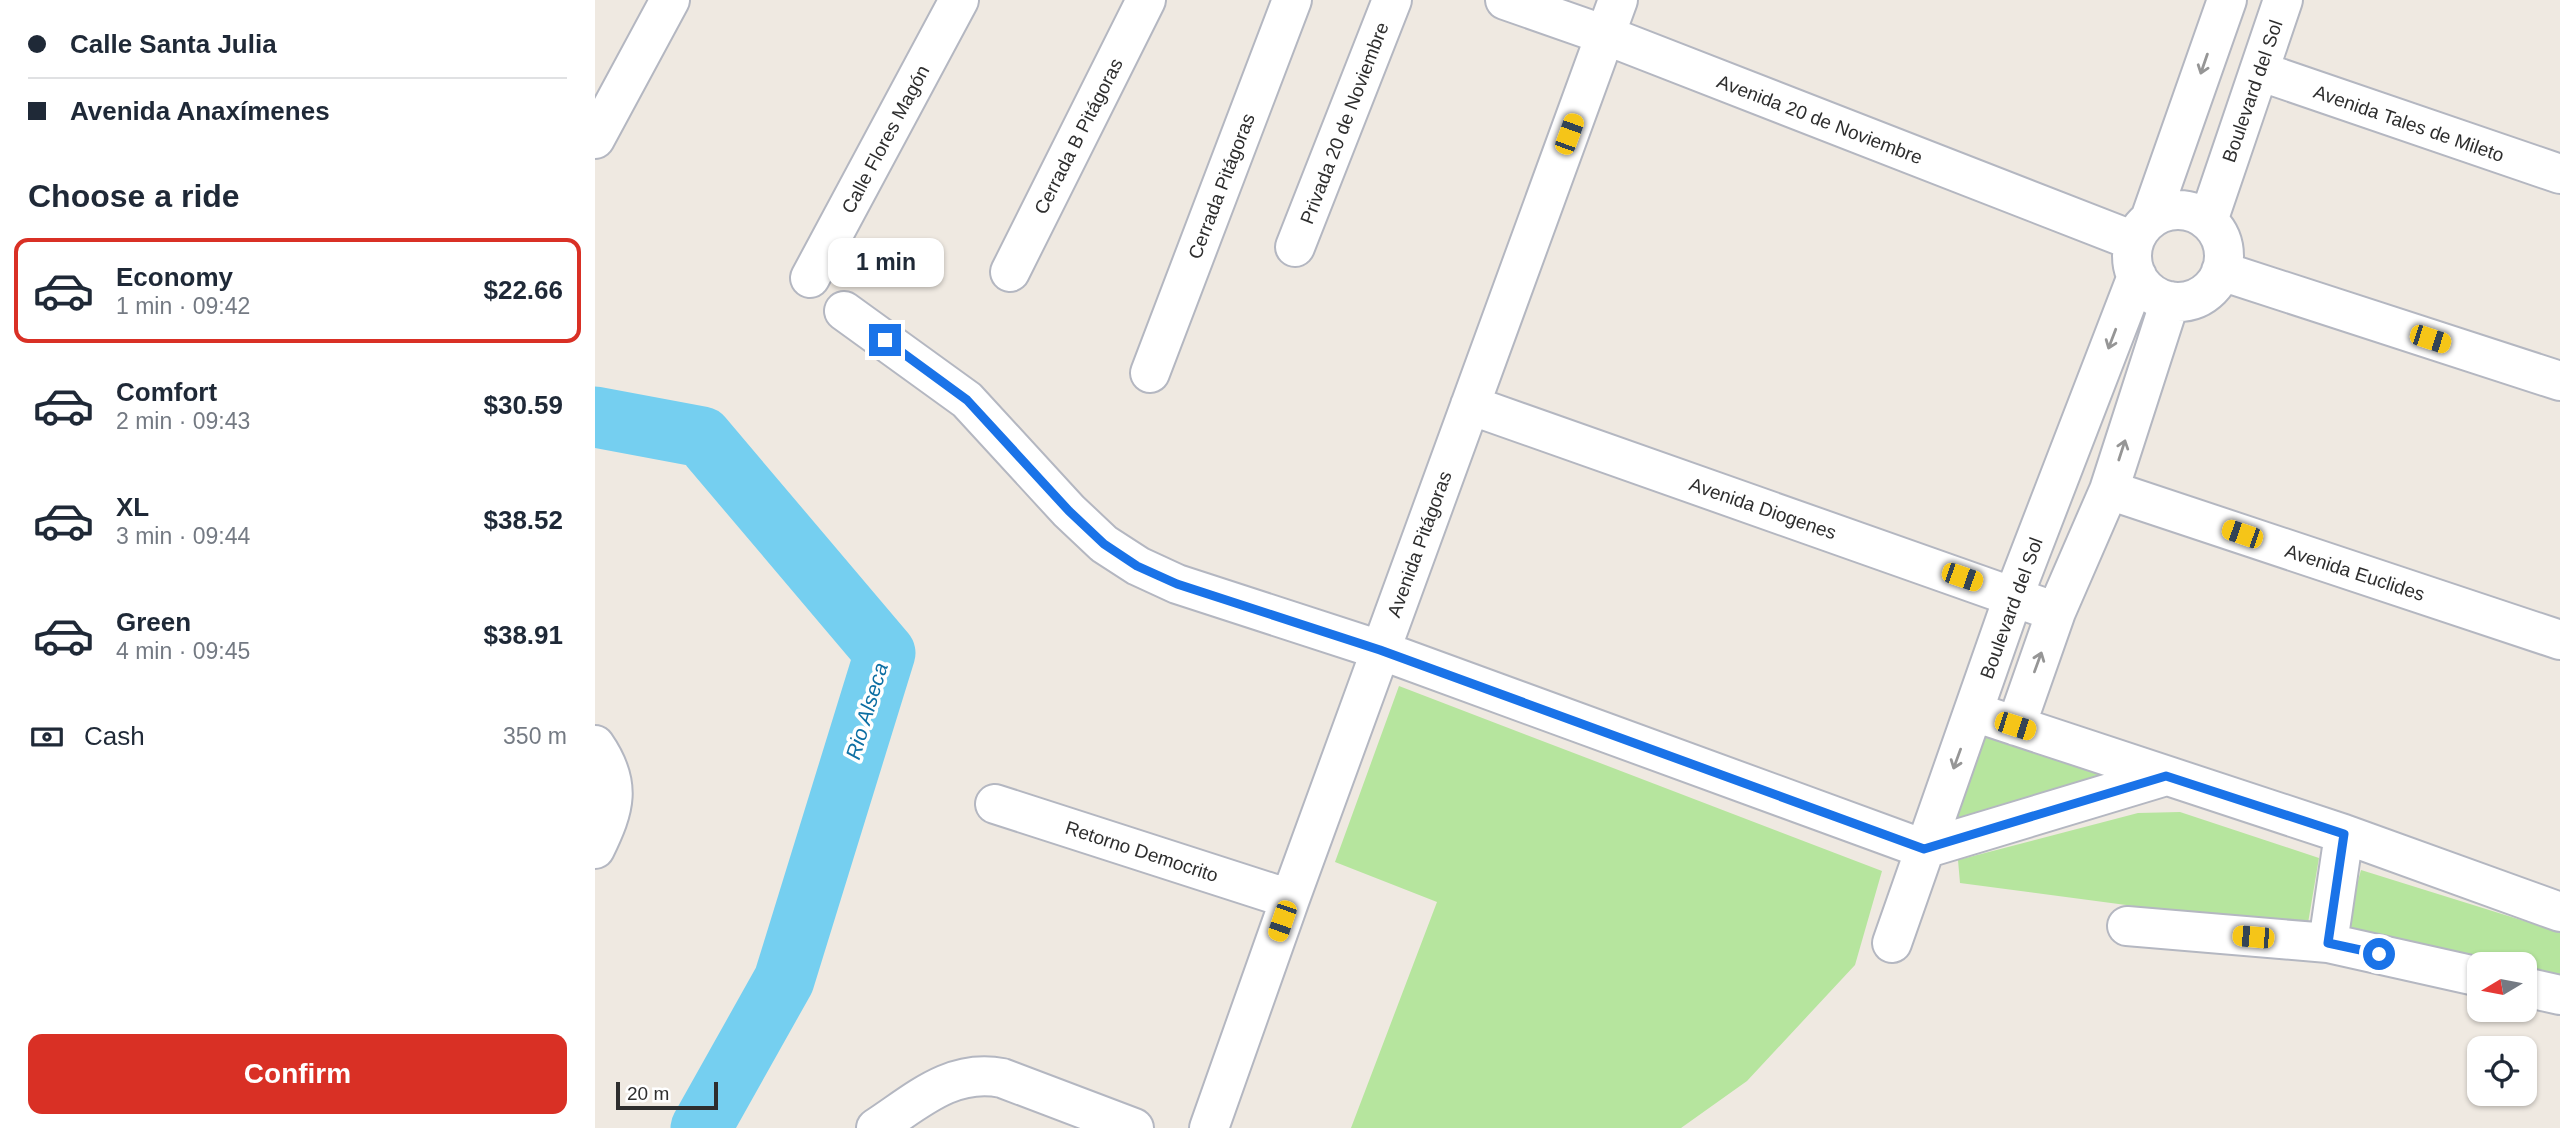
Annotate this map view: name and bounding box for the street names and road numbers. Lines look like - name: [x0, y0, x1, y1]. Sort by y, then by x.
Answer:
- street label: Boulevard del Sol: [2218, 17, 2287, 165]
- street label: Privada 20 de Noviembre: [1296, 19, 1393, 227]
- street label: Cerrada B Pitágoras: [1030, 55, 1127, 218]
- street label: Calle Flores Magón: [837, 62, 933, 217]
- street label: Avenida 20 de Noviembre: [1714, 71, 1925, 168]
- street label: Avenida Tales de Mileto: [2311, 81, 2507, 166]
- street label: Cerrada Pitágoras: [1184, 110, 1259, 262]
- street label: Avenida Pitágoras: [1383, 468, 1456, 620]
- street label: Avenida Diogenes: [1687, 473, 1839, 543]
- street label: Boulevard del Sol: [1976, 535, 2047, 682]
- street label: Avenida Euclides: [2282, 540, 2427, 605]
- street label: Retorno Democrito: [1063, 817, 1221, 886]

